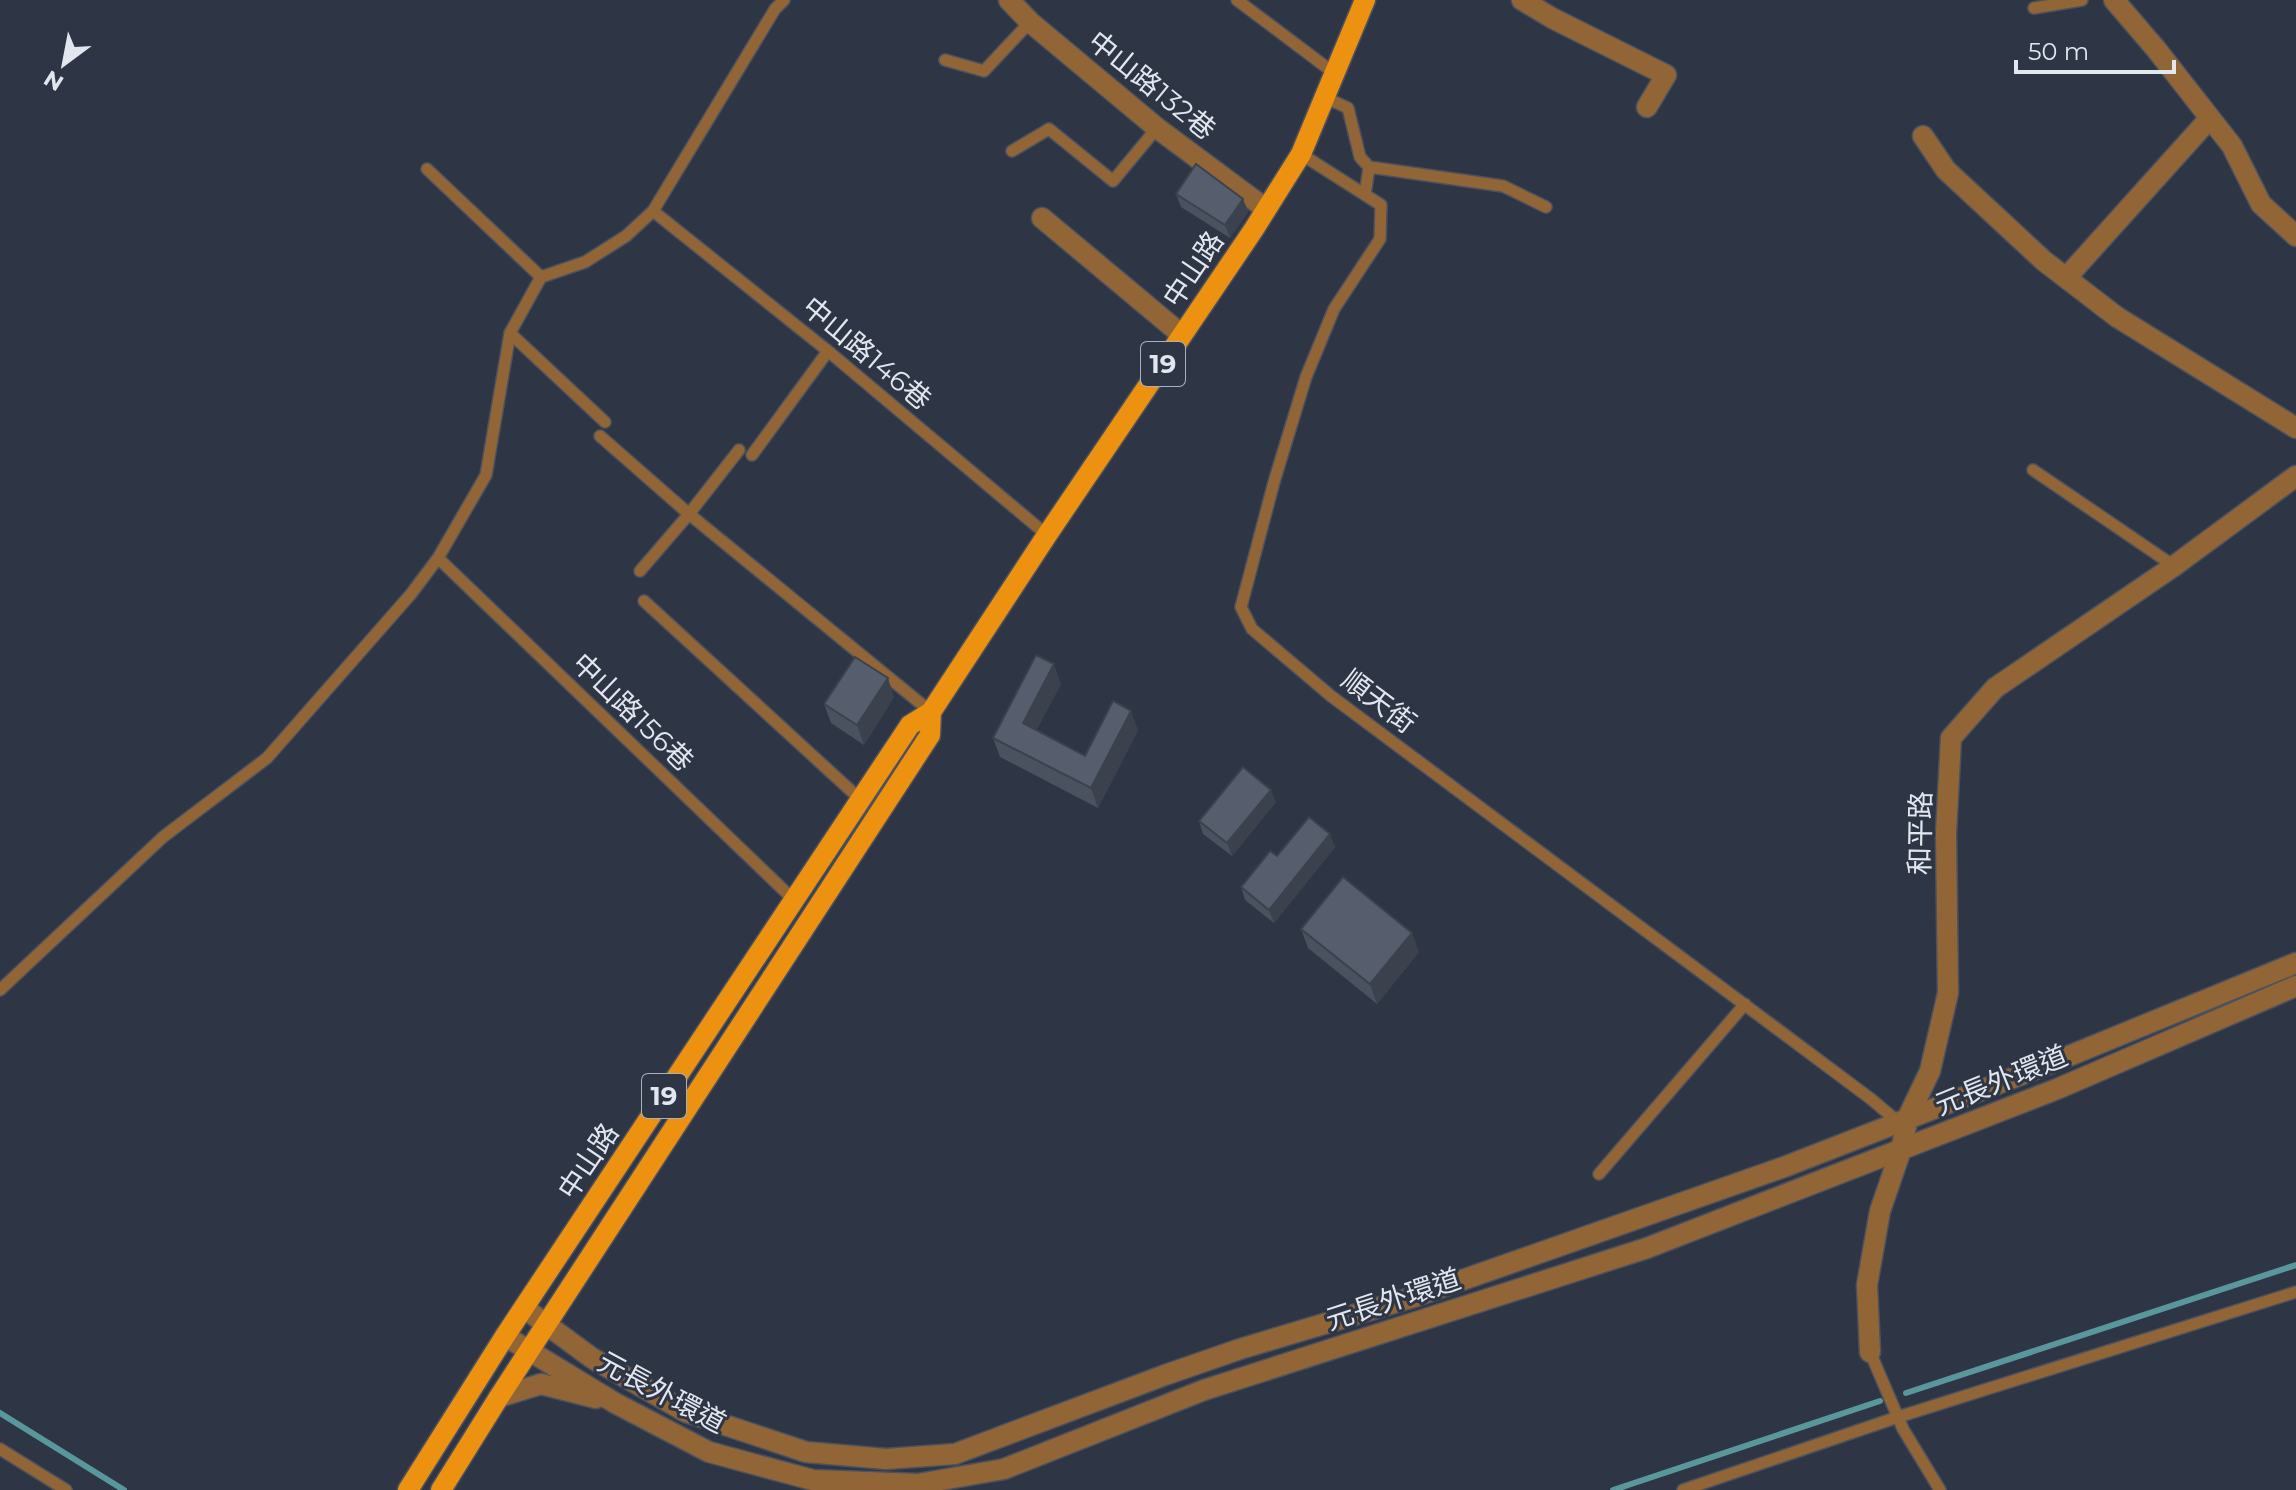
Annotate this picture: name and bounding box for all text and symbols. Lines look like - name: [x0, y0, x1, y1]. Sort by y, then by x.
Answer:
- street label: 中山路132巷: [1082, 23, 1222, 147]
- north arrow: [24, 24, 104, 104]
- scale bar: [2016, 24, 2174, 74]
- text: 50 m: [2028, 37, 2089, 66]
- text: N: [39, 64, 68, 97]
- street label: 中山路: [1155, 225, 1231, 313]
- street label: 中山路146巷: [796, 289, 938, 417]
- road number: 19: [1141, 342, 1185, 386]
- street label: 中山路156巷: [565, 646, 701, 778]
- street label: 順天街: [1335, 662, 1423, 740]
- street label: 和平路: [1902, 791, 1938, 875]
- street label: 元長外環道: [1930, 1038, 2072, 1122]
- road number: 19: [642, 1074, 686, 1118]
- street label: 中山路: [550, 1117, 626, 1205]
- street label: 元長外環道: [1321, 1261, 1465, 1337]
- street label: 元長外環道: [592, 1344, 732, 1440]

